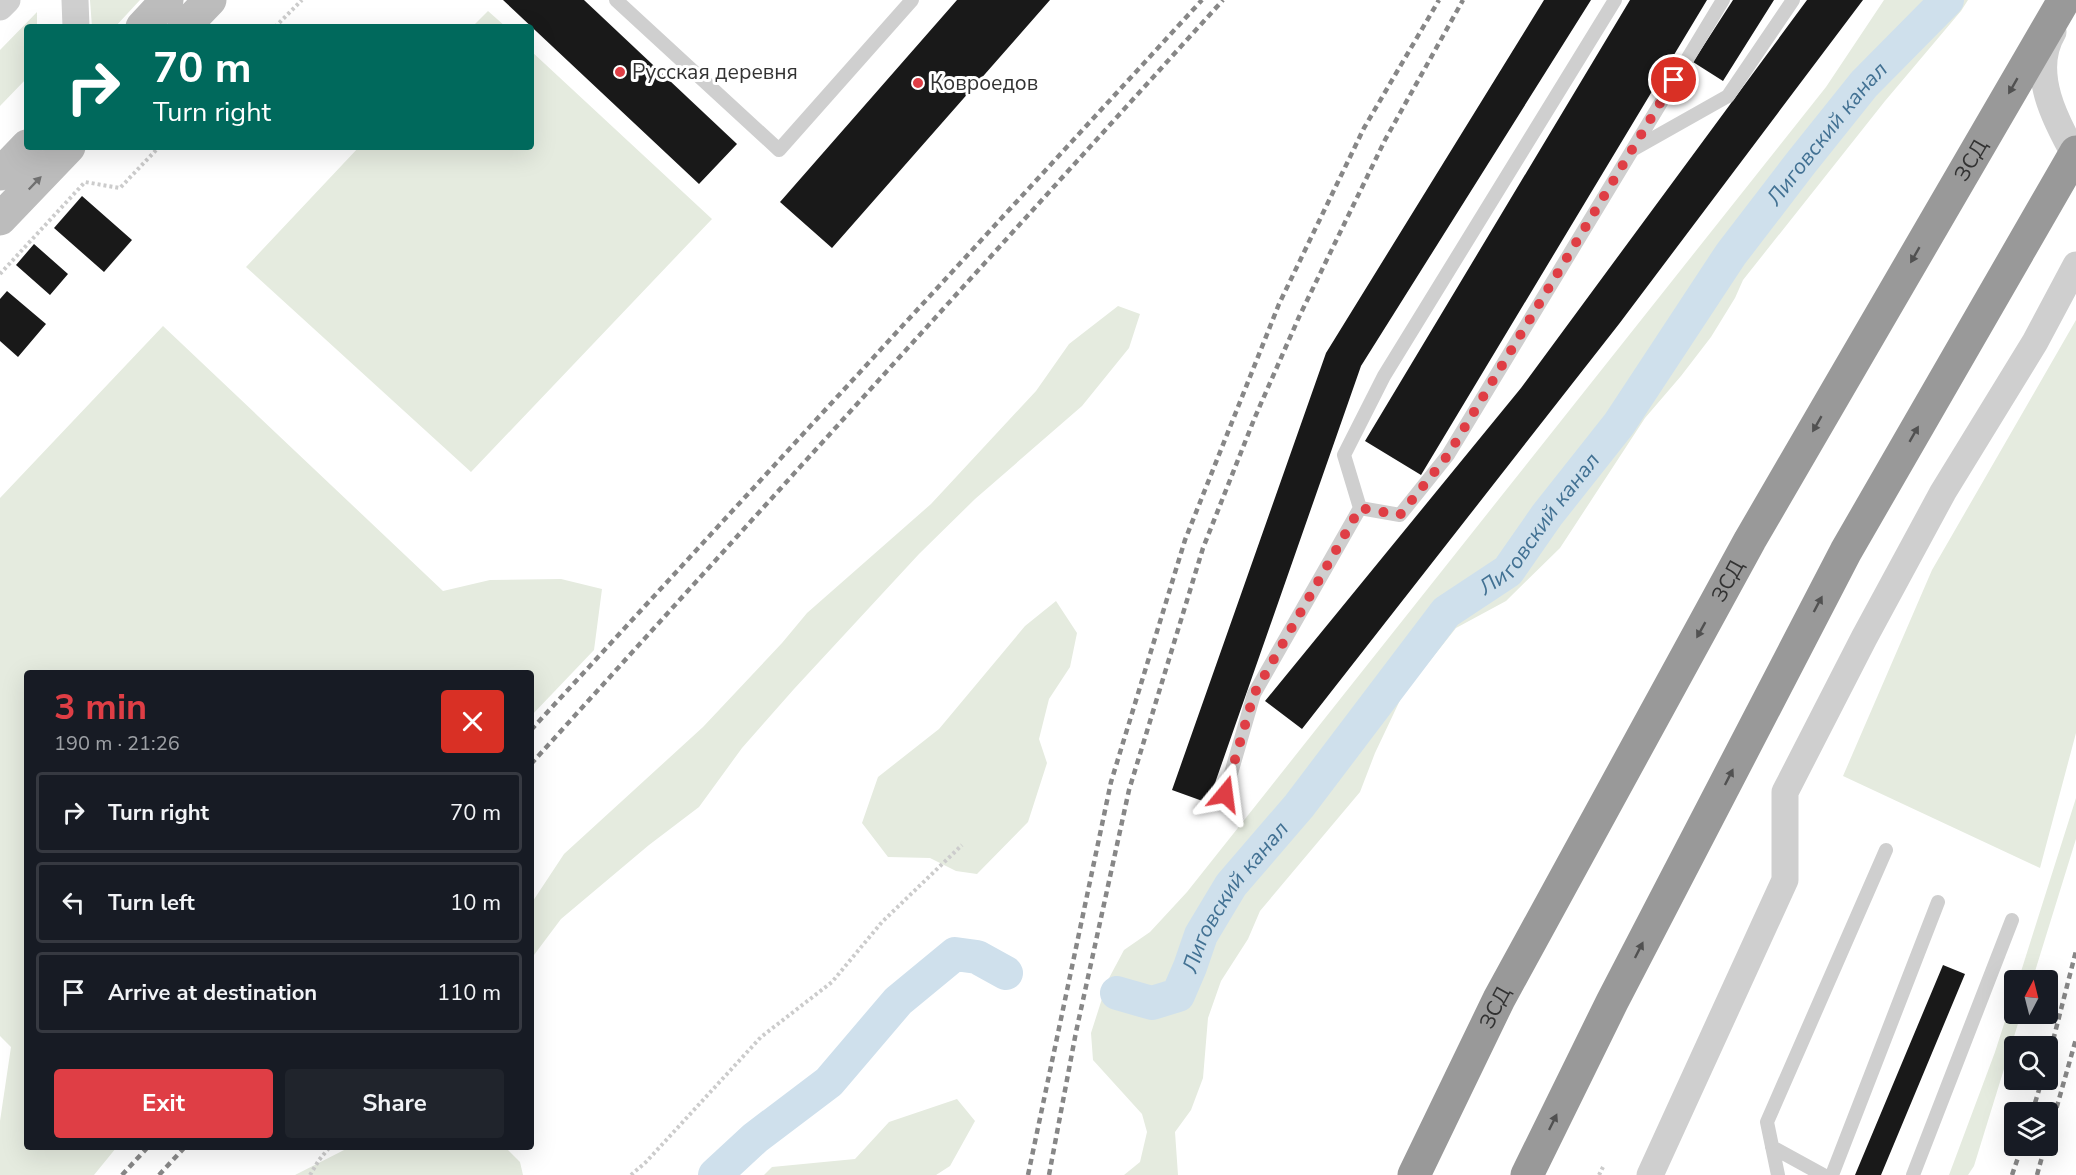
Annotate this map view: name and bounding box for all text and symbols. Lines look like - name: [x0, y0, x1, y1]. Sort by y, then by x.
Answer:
- text: 70 m: [153, 40, 252, 97]
- icon: right: [54, 48, 132, 126]
- pin: [1648, 54, 1699, 105]
- water label: Лиговский канал: [1759, 55, 1894, 213]
- place label: Русская деревня: [632, 58, 798, 86]
- icon: arrive: [1657, 63, 1690, 96]
- marker: Русская деревня: [613, 65, 627, 79]
- place label: Ковроедов: [930, 69, 1038, 97]
- marker: Ковроедов: [911, 76, 925, 90]
- one-way arrow: [2008, 78, 2018, 95]
- text: Turn right: [153, 94, 271, 131]
- street label: ЗСД: [1948, 134, 1994, 186]
- one-way arrow: [27, 177, 41, 191]
- one-way arrow: [1910, 247, 1920, 264]
- one-way arrow: [1812, 416, 1823, 432]
- one-way arrow: [1908, 426, 1919, 442]
- water label: Лиговский канал: [1472, 446, 1607, 603]
- street label: ЗСД: [1705, 555, 1750, 607]
- one-way arrow: [1813, 595, 1823, 613]
- one-way arrow: [1696, 622, 1706, 639]
- text: 3 min: [54, 683, 147, 732]
- button: close: [441, 690, 504, 753]
- text: 190 m · 21:26: [54, 730, 180, 757]
- position arrow: [1193, 762, 1257, 826]
- one-way arrow: [1723, 768, 1733, 786]
- icon: right: [57, 796, 90, 829]
- text: Turn right: [108, 798, 209, 828]
- text: 70 m: [450, 798, 501, 828]
- water label: Лиговский канал: [1175, 815, 1296, 978]
- icon: left: [57, 886, 90, 919]
- text: Turn left: [108, 888, 195, 918]
- text: 10 m: [450, 888, 501, 918]
- one-way arrow: [1634, 941, 1644, 958]
- north arrow: [2004, 970, 2058, 1024]
- map controls: [2004, 970, 2058, 1156]
- icon: arrive: [57, 976, 90, 1009]
- text: Arrive at destination: [108, 978, 317, 1008]
- text: 110 m: [437, 978, 501, 1008]
- street label: ЗСД: [1473, 981, 1517, 1033]
- button: search: [2004, 1036, 2058, 1090]
- button: Exit: [54, 1069, 273, 1138]
- button: Share: [285, 1069, 504, 1138]
- button: layers: [2004, 1102, 2058, 1156]
- one-way arrow: [1548, 1114, 1557, 1131]

